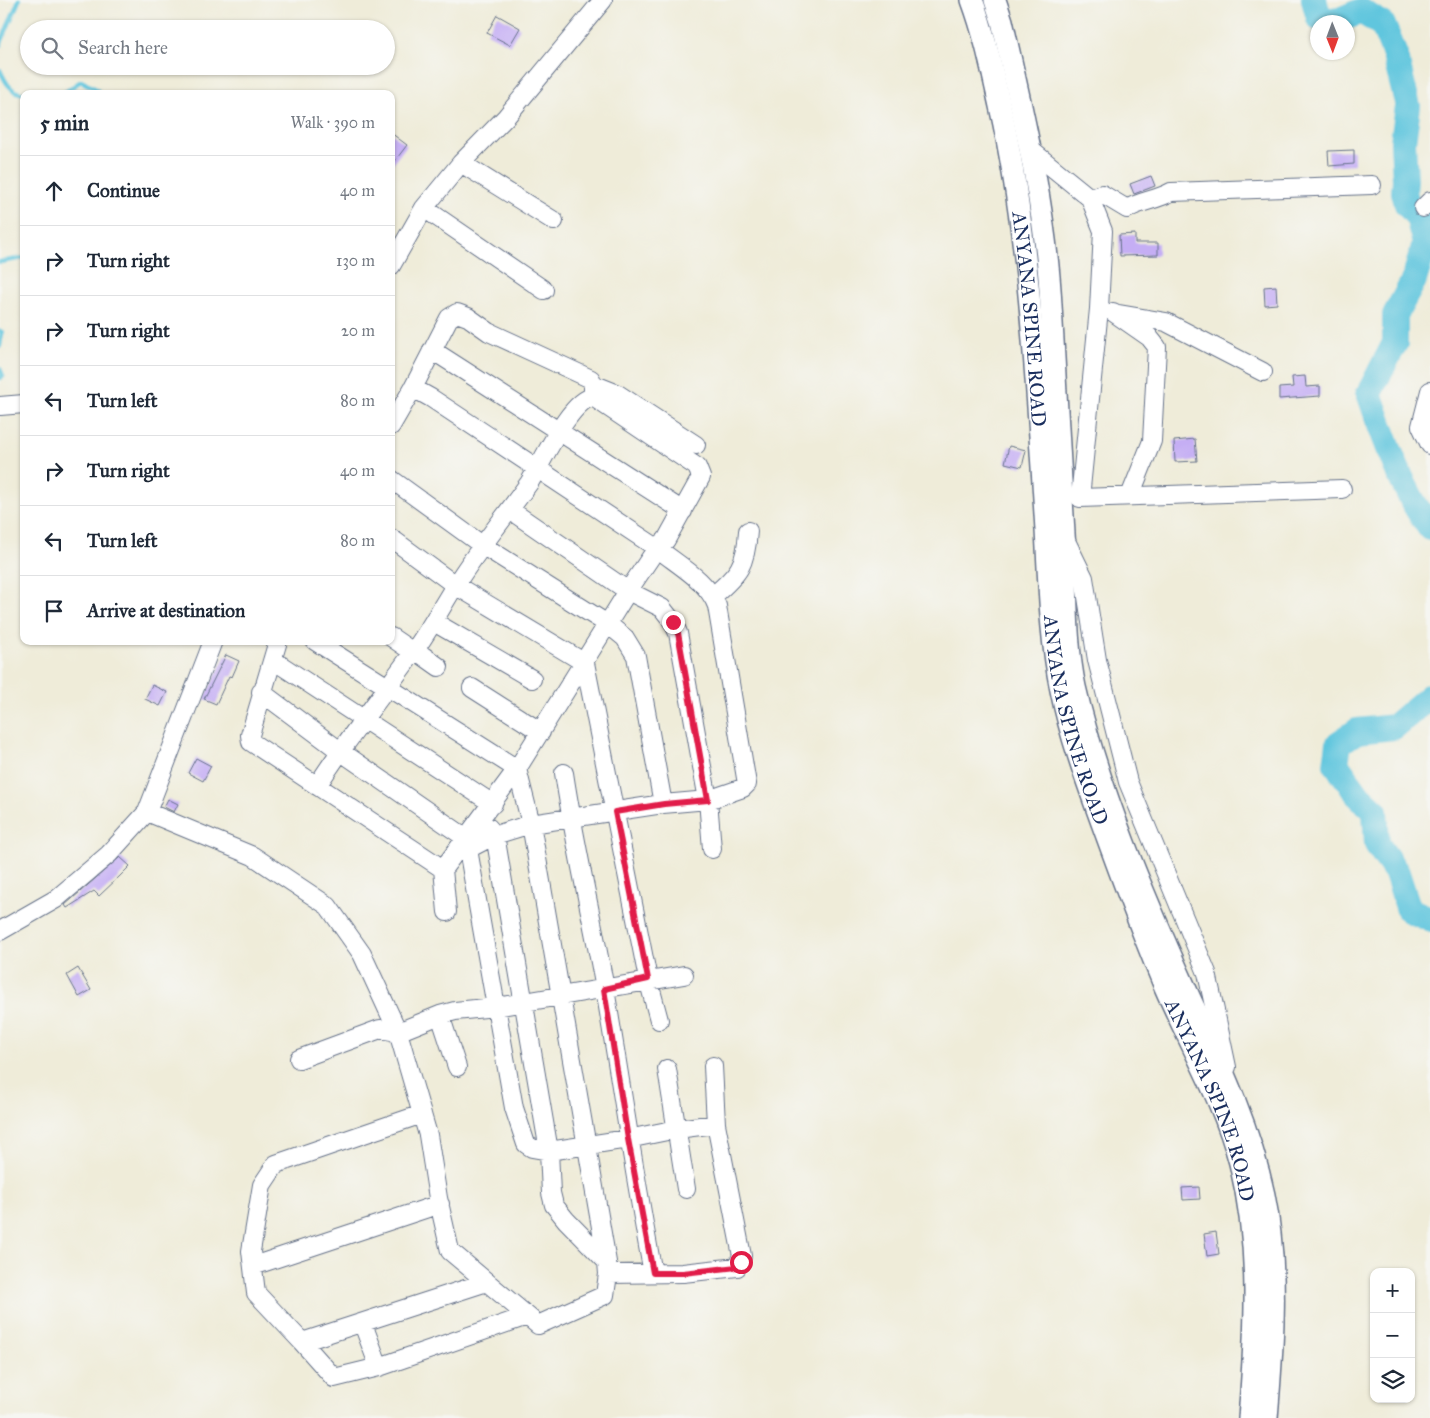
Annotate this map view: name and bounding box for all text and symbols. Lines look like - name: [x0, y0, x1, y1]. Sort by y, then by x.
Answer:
- north arrow: [1310, 15, 1355, 60]
- search box: [20, 20, 395, 75]
- icon: search: [38, 34, 66, 62]
- text: Search here: [78, 36, 168, 59]
- text: 5 min: [40, 110, 89, 136]
- text: Walk · 390 m: [290, 113, 375, 132]
- icon: ahead: [40, 177, 68, 205]
- text: Continue: [87, 179, 160, 202]
- text: 40 m: [340, 181, 375, 200]
- street label: ANYANA SPINE ROAD: [1007, 209, 1051, 427]
- icon: right: [40, 247, 68, 275]
- text: Turn right: [87, 249, 170, 272]
- text: 130 m: [336, 251, 375, 270]
- icon: right: [40, 317, 68, 345]
- text: Turn right: [87, 319, 170, 342]
- text: 20 m: [341, 321, 375, 340]
- icon: left: [40, 387, 68, 415]
- text: Turn left: [87, 389, 157, 412]
- text: 80 m: [340, 391, 375, 410]
- icon: right: [40, 457, 68, 485]
- text: Turn right: [87, 459, 170, 482]
- text: 40 m: [340, 461, 375, 480]
- icon: left: [40, 527, 68, 555]
- text: Turn left: [87, 529, 157, 552]
- text: 80 m: [340, 531, 375, 550]
- icon: arrive: [40, 597, 68, 625]
- text: Arrive at destination: [87, 599, 245, 622]
- route end: [662, 611, 685, 634]
- street label: ANYANA SPINE ROAD: [1039, 613, 1114, 828]
- street label: ANYANA SPINE ROAD: [1160, 994, 1260, 1203]
- route start: [730, 1251, 753, 1274]
- map controls: [1370, 1268, 1415, 1403]
- button: +: [1370, 1268, 1415, 1313]
- button: −: [1370, 1313, 1415, 1358]
- button: layers: [1370, 1358, 1415, 1403]

